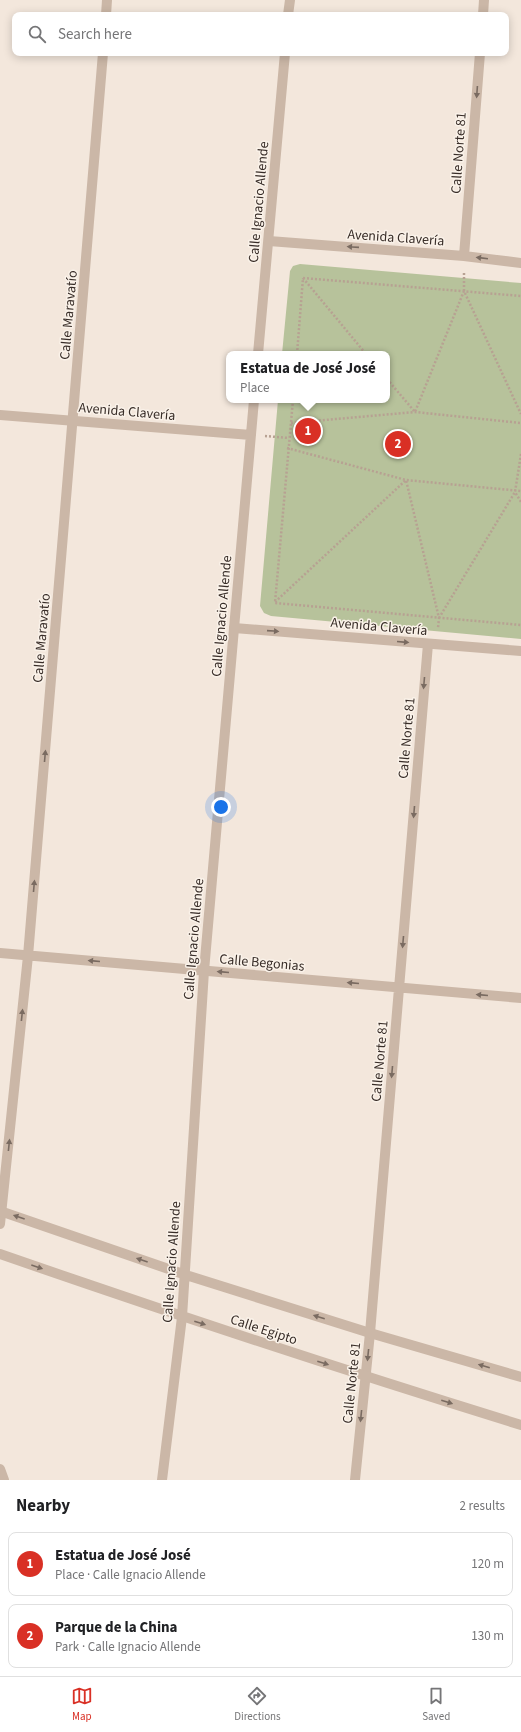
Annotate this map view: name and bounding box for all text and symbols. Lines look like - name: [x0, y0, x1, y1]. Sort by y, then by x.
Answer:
- search box: [12, 12, 509, 56]
- icon: search: [26, 23, 48, 45]
- text: Search here: [58, 24, 132, 45]
- one-way arrow: [473, 86, 480, 98]
- street label: Calle Norte 81: [446, 112, 472, 194]
- street label: Calle Ignacio Allende: [244, 141, 274, 264]
- street label: Avenida Clavería: [347, 225, 445, 251]
- one-way arrow: [347, 244, 359, 251]
- one-way arrow: [476, 255, 488, 261]
- street label: Calle Maravatío: [55, 270, 83, 361]
- popup: [226, 351, 390, 403]
- text: Estatua de José José: [240, 358, 376, 379]
- text: Place: [240, 379, 269, 397]
- street label: Avenida Clavería: [78, 398, 176, 426]
- pin: 1: [295, 416, 321, 446]
- pin: 2: [385, 429, 411, 459]
- street label: Calle Ignacio Allende: [207, 555, 237, 678]
- street label: Calle Maravatío: [28, 593, 56, 684]
- street label: Avenida Clavería: [330, 613, 428, 641]
- one-way arrow: [267, 628, 279, 635]
- one-way arrow: [397, 638, 409, 645]
- one-way arrow: [421, 677, 428, 689]
- street label: Calle Norte 81: [393, 697, 421, 780]
- one-way arrow: [41, 750, 48, 762]
- your location: [211, 797, 231, 817]
- one-way arrow: [410, 806, 417, 819]
- street label: Calle Ignacio Allende: [179, 878, 209, 1001]
- one-way arrow: [30, 880, 37, 892]
- one-way arrow: [399, 936, 406, 948]
- street label: Calle Begonias: [218, 949, 305, 977]
- one-way arrow: [88, 958, 100, 965]
- one-way arrow: [217, 969, 229, 976]
- one-way arrow: [347, 980, 359, 986]
- one-way arrow: [476, 991, 488, 998]
- one-way arrow: [18, 1009, 25, 1021]
- street label: Calle Norte 81: [366, 1020, 394, 1103]
- one-way arrow: [389, 1066, 395, 1078]
- one-way arrow: [5, 1139, 12, 1151]
- street label: Calle Ignacio Allende: [158, 1201, 186, 1323]
- one-way arrow: [13, 1214, 25, 1220]
- one-way arrow: [135, 1256, 147, 1262]
- one-way arrow: [31, 1264, 43, 1270]
- street label: Calle Egipto: [228, 1310, 300, 1350]
- one-way arrow: [312, 1314, 324, 1320]
- one-way arrow: [194, 1320, 206, 1326]
- street label: Calle Norte 81: [338, 1341, 366, 1425]
- one-way arrow: [365, 1349, 371, 1361]
- one-way arrow: [317, 1360, 329, 1366]
- one-way arrow: [477, 1363, 489, 1369]
- one-way arrow: [441, 1400, 453, 1406]
- one-way arrow: [358, 1410, 365, 1422]
- text: Nearby: [16, 1494, 70, 1518]
- text: 2 results: [460, 1497, 505, 1515]
- text: Estatua de José José: [55, 1545, 191, 1566]
- text: 1: [27, 1555, 33, 1573]
- text: 120 m: [471, 1555, 504, 1573]
- text: Place · Calle Ignacio Allende: [55, 1566, 206, 1584]
- text: Parque de la China: [55, 1617, 178, 1638]
- text: 2: [27, 1627, 33, 1645]
- text: 130 m: [471, 1627, 504, 1645]
- text: Park · Calle Ignacio Allende: [55, 1638, 201, 1656]
- tab: Map: [71, 1685, 93, 1724]
- tab: Directions: [234, 1685, 281, 1724]
- tab: Saved: [422, 1685, 450, 1724]

